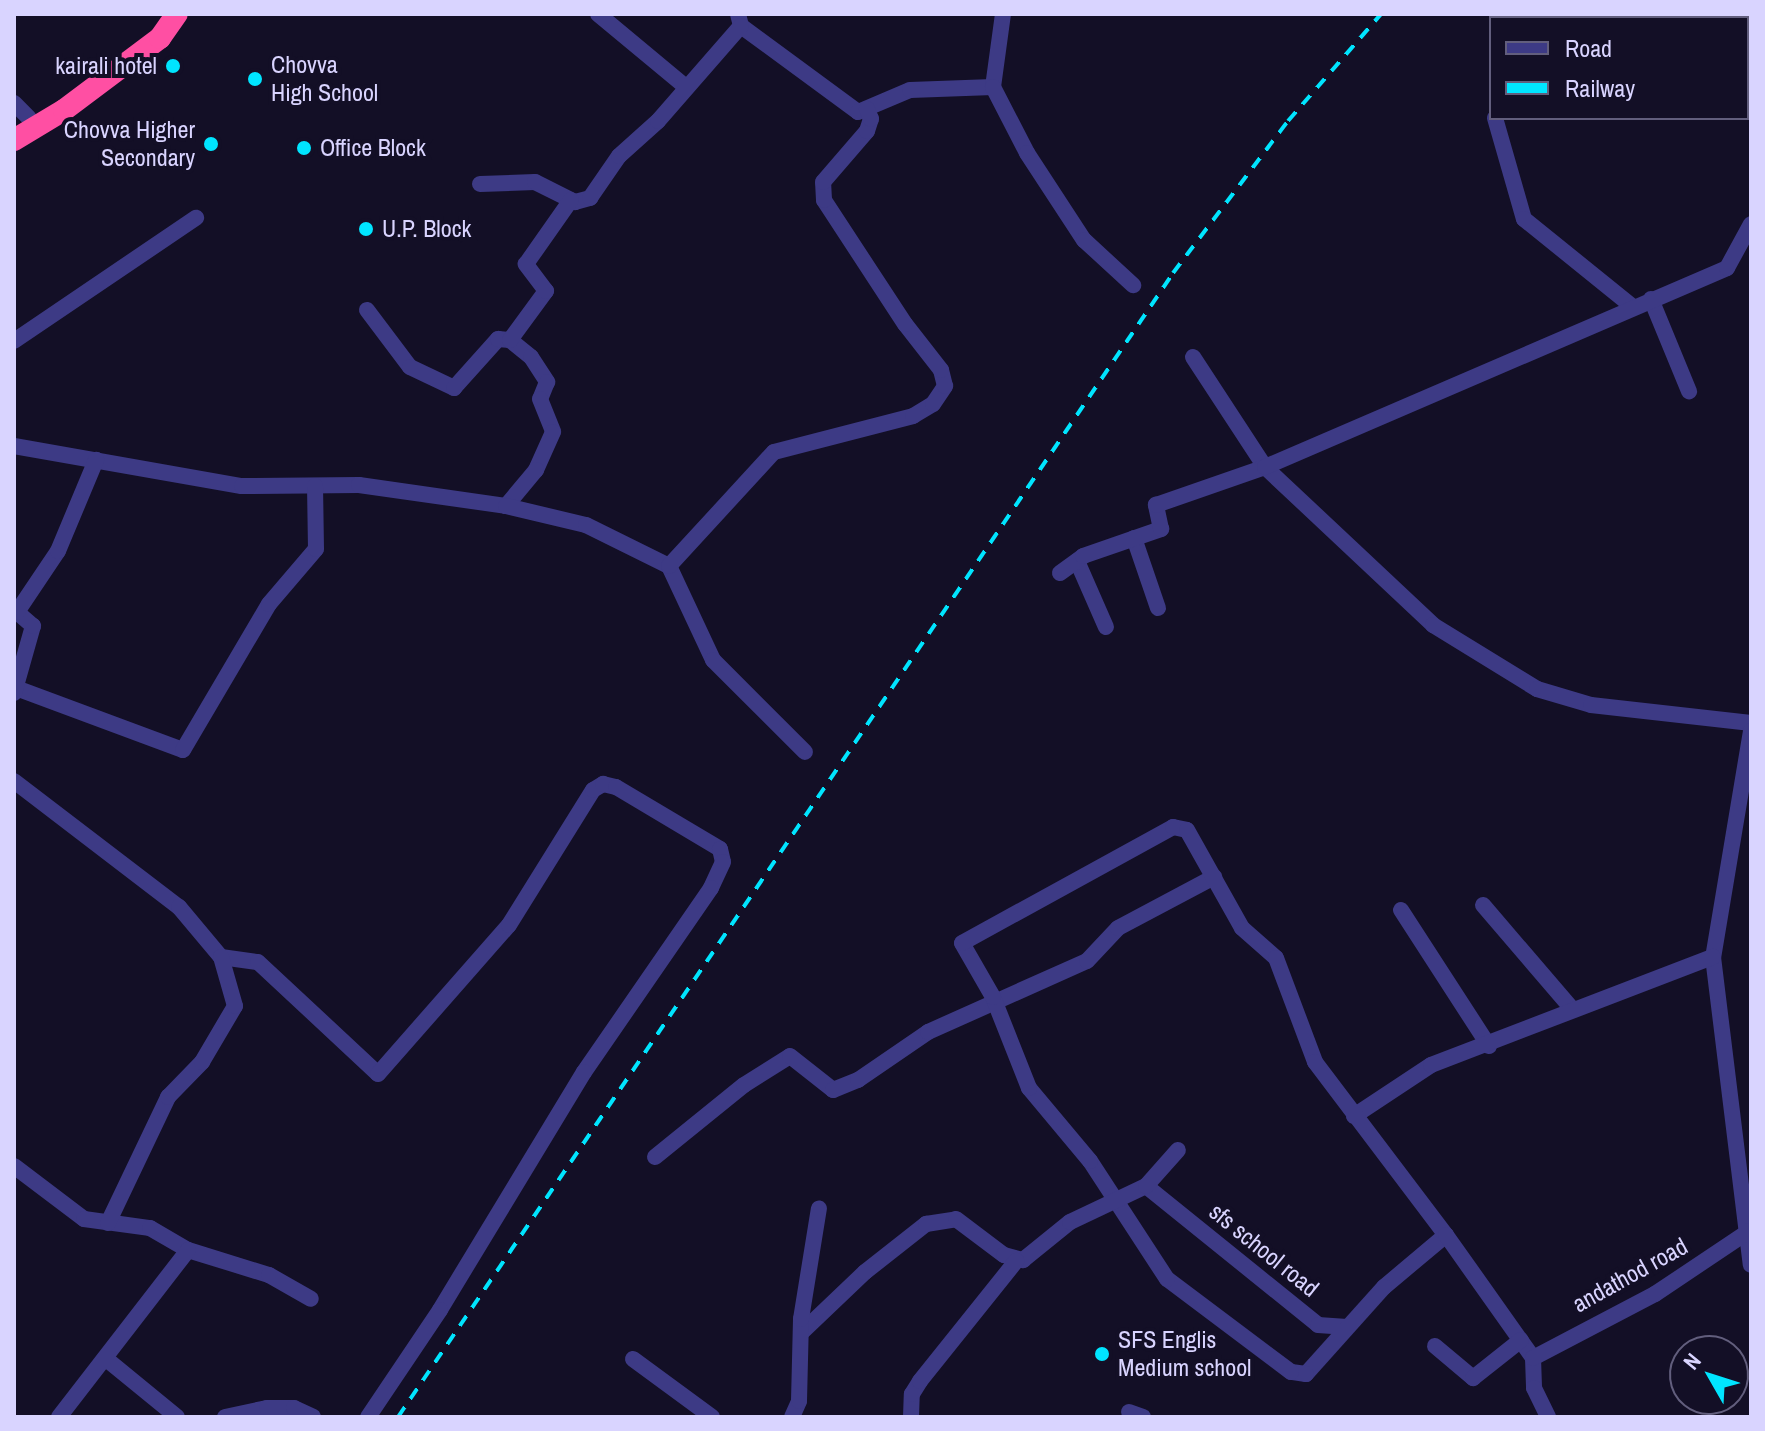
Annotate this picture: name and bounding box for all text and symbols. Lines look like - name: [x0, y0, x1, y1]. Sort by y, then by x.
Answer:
- legend: [1489, 16, 1749, 120]
- text: Road: [1565, 32, 1612, 64]
- place label: Chovva High School: [271, 51, 378, 107]
- place label: kairali hotel: [55, 52, 157, 80]
- marker: kairali hotel: [164, 57, 182, 75]
- marker: Chovva High School: [246, 70, 264, 88]
- text: Railway: [1565, 72, 1635, 104]
- place label: Chovva Higher Secondary: [64, 116, 195, 172]
- place label: Office Block: [320, 134, 426, 162]
- marker: Chovva Higher Secondary: [202, 135, 220, 153]
- marker: Office Block: [295, 139, 313, 157]
- place label: U.P. Block: [382, 215, 471, 243]
- marker: U.P. Block: [357, 220, 375, 238]
- street label: sfs school road: [1204, 1197, 1324, 1303]
- street label: andathod road: [1568, 1232, 1692, 1318]
- place label: SFS Englis Medium school: [1118, 1326, 1251, 1382]
- north arrow: [1669, 1335, 1749, 1415]
- marker: SFS Englis Medium school: [1093, 1345, 1111, 1363]
- text: N: [1676, 1347, 1708, 1376]

